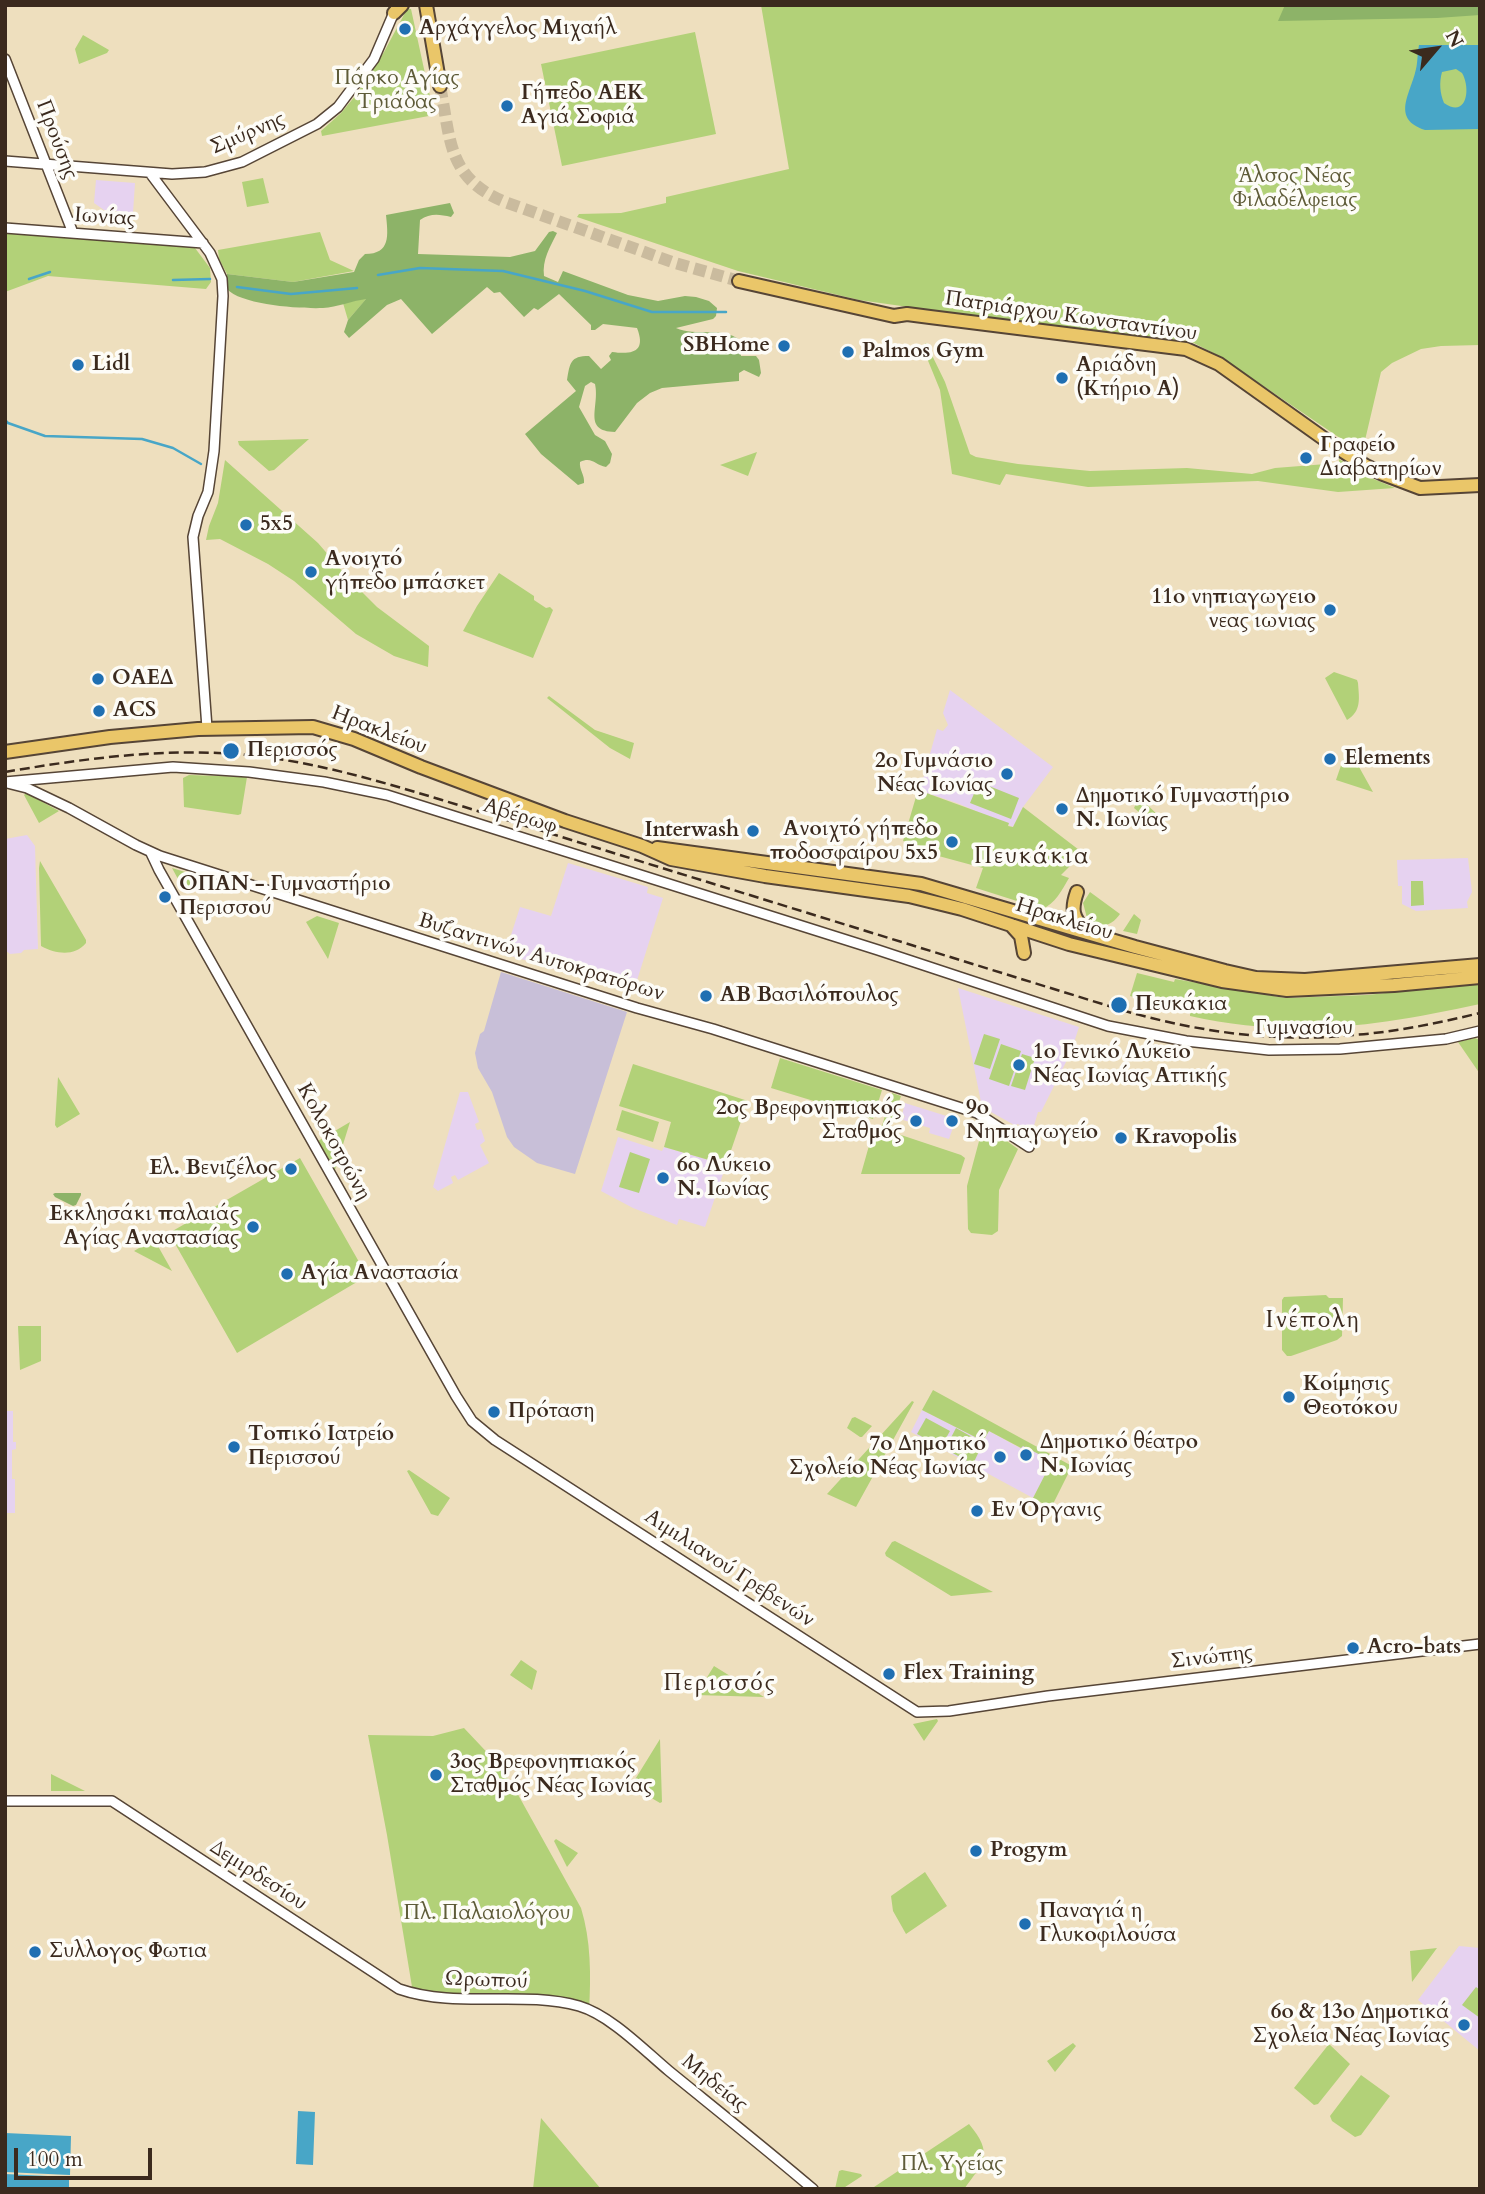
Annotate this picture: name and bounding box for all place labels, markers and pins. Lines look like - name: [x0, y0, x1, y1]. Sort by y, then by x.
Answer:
- place label: Αρχάγγελος Μιχαήλ: [419, 16, 617, 42]
- marker: Αρχάγγελος Μιχαήλ: [397, 21, 413, 37]
- place label: Γήπεδο ΑΕΚ Αγιά Σοφιά: [521, 81, 644, 131]
- marker: Γήπεδο ΑΕΚ Αγιά Σοφιά: [499, 98, 515, 114]
- place label: SBHome: [683, 333, 770, 359]
- marker: SBHome: [776, 338, 792, 354]
- place label: Palmos Gym: [862, 339, 984, 365]
- marker: Palmos Gym: [840, 344, 856, 360]
- place label: Lidl: [92, 352, 130, 378]
- place label: Αριάδνη (Κτήριο Α): [1076, 353, 1180, 403]
- marker: Lidl: [70, 357, 86, 373]
- marker: Αριάδνη (Κτήριο Α): [1054, 370, 1070, 386]
- place label: Γραφείο Διαβατηρίων: [1320, 433, 1442, 483]
- marker: Γραφείο Διαβατηρίων: [1298, 450, 1314, 466]
- place label: 5x5: [260, 512, 293, 538]
- marker: 5x5: [238, 517, 254, 533]
- place label: Ανοιχτό γήπεδο μπάσκετ: [325, 547, 485, 597]
- marker: Ανοιχτό γήπεδο μπάσκετ: [303, 564, 319, 580]
- place label: 11ο νηπιαγωγειο νεας ιωνιας: [1152, 585, 1316, 635]
- marker: 11ο νηπιαγωγειο νεας ιωνιας: [1322, 602, 1338, 618]
- place label: ΟΑΕΔ: [112, 666, 173, 692]
- marker: ΟΑΕΔ: [90, 671, 106, 687]
- place label: ACS: [113, 698, 156, 724]
- marker: ACS: [91, 703, 107, 719]
- place label: Περισσός: [247, 738, 338, 764]
- marker: Περισσός: [221, 741, 241, 761]
- place label: Elements: [1344, 746, 1430, 772]
- place label: 2ο Γυμνάσιο Νέας Ιωνίας: [875, 749, 993, 799]
- marker: Elements: [1322, 751, 1338, 767]
- marker: 2ο Γυμνάσιο Νέας Ιωνίας: [999, 766, 1015, 782]
- place label: Δημοτικό Γυμναστήριο Ν. Ιωνίας: [1076, 784, 1290, 834]
- marker: Δημοτικό Γυμναστήριο Ν. Ιωνίας: [1054, 801, 1070, 817]
- place label: Ανοιχτό γήπεδο ποδοσφαίρου 5x5: [770, 817, 938, 867]
- place label: Interwash: [644, 818, 739, 844]
- marker: Interwash: [745, 823, 761, 839]
- marker: Ανοιχτό γήπεδο ποδοσφαίρου 5x5: [944, 834, 960, 850]
- place label: ΟΠΑΝ - Γυμναστήριο Περισσού: [179, 872, 391, 922]
- marker: ΟΠΑΝ - Γυμναστήριο Περισσού: [157, 889, 173, 905]
- place label: ΑΒ Βασιλόπουλος: [720, 983, 898, 1009]
- marker: ΑΒ Βασιλόπουλος: [698, 988, 714, 1004]
- place label: Πευκάκια: [1135, 992, 1227, 1018]
- marker: Πευκάκια: [1109, 995, 1129, 1015]
- place label: 1ο Γενικό Λύκειο Νέας Ιωνίας Αττικής: [1033, 1040, 1227, 1090]
- marker: 1ο Γενικό Λύκειο Νέας Ιωνίας Αττικής: [1011, 1057, 1027, 1073]
- place label: 2ος Βρεφονηπιακός Σταθμός: [716, 1096, 902, 1146]
- place label: 9ο Νηπιαγωγείο: [966, 1096, 1098, 1146]
- marker: 2ος Βρεφονηπιακός Σταθμός: [908, 1113, 924, 1129]
- marker: 9ο Νηπιαγωγείο: [944, 1113, 960, 1129]
- place label: Kravopolis: [1135, 1125, 1237, 1151]
- marker: Kravopolis: [1113, 1130, 1129, 1146]
- place label: 6ο Λύκειο Ν. Ιωνίας: [677, 1153, 771, 1203]
- place label: Ελ. Βενιζέλος: [149, 1156, 277, 1182]
- marker: Ελ. Βενιζέλος: [283, 1161, 299, 1177]
- marker: 6ο Λύκειο Ν. Ιωνίας: [655, 1170, 671, 1186]
- place label: Εκκλησάκι παλαιάς Αγίας Αναστασίας: [49, 1202, 239, 1252]
- marker: Εκκλησάκι παλαιάς Αγίας Αναστασίας: [245, 1219, 261, 1235]
- place label: Αγία Αναστασία: [301, 1261, 458, 1287]
- marker: Αγία Αναστασία: [279, 1266, 295, 1282]
- place label: Κοίμησις Θεοτόκου: [1303, 1372, 1398, 1422]
- marker: Κοίμησις Θεοτόκου: [1281, 1389, 1297, 1405]
- place label: Πρόταση: [508, 1399, 594, 1425]
- marker: Πρόταση: [486, 1404, 502, 1420]
- place label: Τοπικό Ιατρείο Περισσού: [248, 1422, 394, 1472]
- place label: Δημοτικό θέατρο Ν. Ιωνίας: [1040, 1430, 1198, 1480]
- place label: 7ο Δημοτικό Σχολείο Νέας Ιωνίας: [789, 1432, 986, 1482]
- marker: Τοπικό Ιατρείο Περισσού: [226, 1439, 242, 1455]
- marker: Δημοτικό θέατρο Ν. Ιωνίας: [1018, 1447, 1034, 1463]
- marker: 7ο Δημοτικό Σχολείο Νέας Ιωνίας: [992, 1449, 1008, 1465]
- place label: Εν Όργανις: [991, 1498, 1102, 1524]
- marker: Εν Όργανις: [969, 1503, 985, 1519]
- place label: Acro-bats: [1367, 1635, 1461, 1661]
- marker: Acro-bats: [1345, 1640, 1361, 1656]
- place label: Flex Training: [903, 1661, 1034, 1687]
- marker: Flex Training: [881, 1666, 897, 1682]
- place label: 3ος Βρεφονηπιακός Σταθμός Νέας Ιωνίας: [450, 1750, 652, 1800]
- marker: 3ος Βρεφονηπιακός Σταθμός Νέας Ιωνίας: [428, 1767, 444, 1783]
- place label: Progym: [990, 1838, 1067, 1864]
- marker: Progym: [968, 1843, 984, 1859]
- place label: Παναγιά η Γλυκοφιλούσα: [1039, 1899, 1176, 1949]
- marker: Παναγιά η Γλυκοφιλούσα: [1017, 1916, 1033, 1932]
- place label: Συλλογος Φωτια: [49, 1939, 207, 1965]
- marker: Συλλογος Φωτια: [27, 1944, 43, 1960]
- place label: 6ο & 13ο Δημοτικά Σχολεία Νέας Ιωνίας: [1253, 2000, 1450, 2050]
- marker: 6ο & 13ο Δημοτικά Σχολεία Νέας Ιωνίας: [1456, 2017, 1472, 2033]

